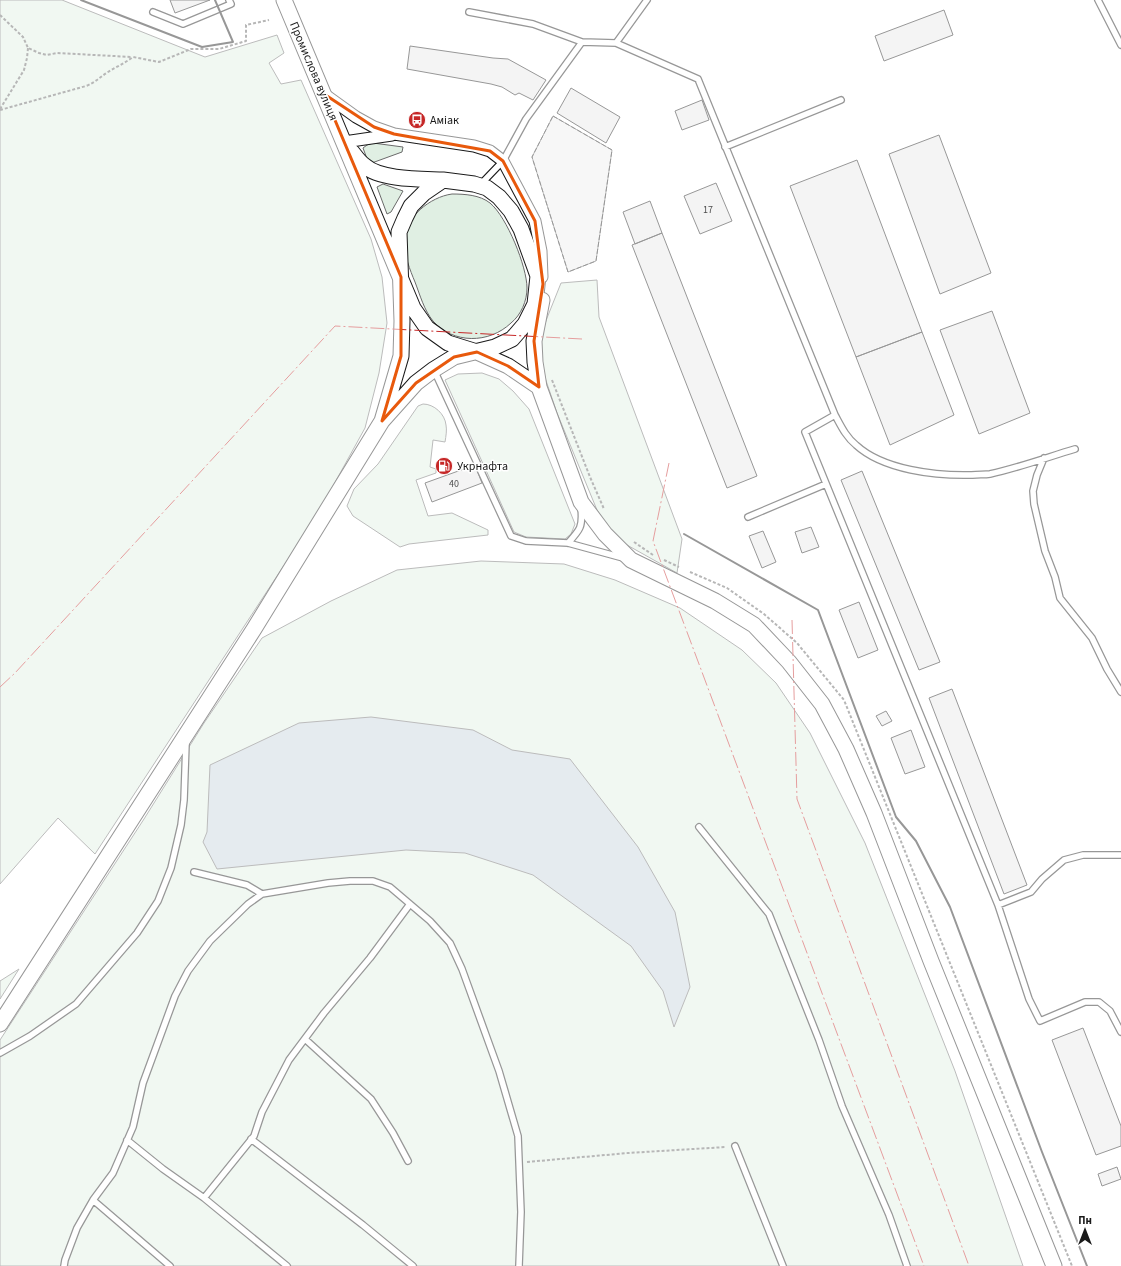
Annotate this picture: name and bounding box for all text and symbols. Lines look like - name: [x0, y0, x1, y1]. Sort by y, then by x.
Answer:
- street label: Промислова вулиця: [285, 19, 342, 123]
- bus stop icon: Аміак: [407, 110, 427, 130]
- place label: Аміак: [430, 112, 459, 129]
- house number: 17: [703, 203, 713, 217]
- fuel station icon: Укрнафта: [434, 456, 454, 476]
- place label: Укрнафта: [457, 458, 508, 475]
- house number: 40: [449, 477, 459, 491]
- north arrow: [1065, 1210, 1105, 1250]
- text: Пн: [1078, 1213, 1092, 1228]

